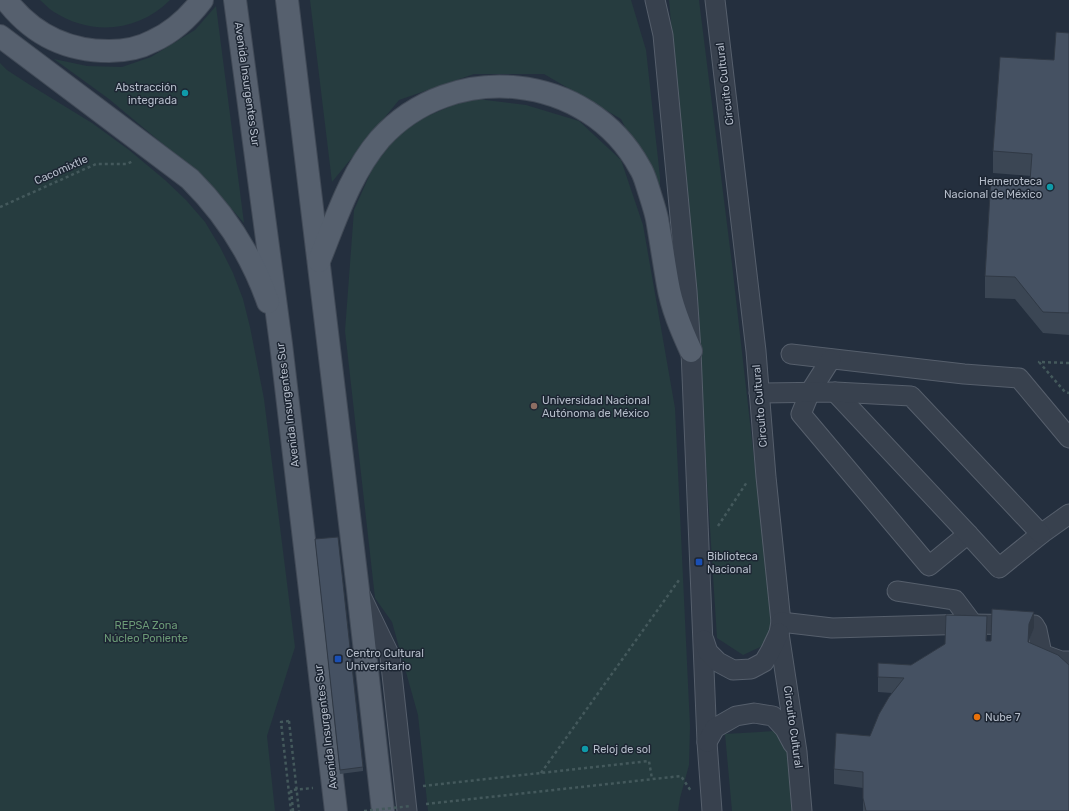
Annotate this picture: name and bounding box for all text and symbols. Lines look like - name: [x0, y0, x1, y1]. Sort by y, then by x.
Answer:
- street label: Avenida Insurgentes Sur: [232, 21, 262, 148]
- street label: Circuito Cultural: [713, 42, 737, 126]
- place label: Abstracción integrada: [115, 81, 177, 107]
- marker: Abstracción integrada: [180, 88, 190, 98]
- street label: Cacomixtle: [32, 152, 90, 188]
- place label: Hemeroteca Nacional de México: [944, 175, 1042, 201]
- marker: Hemeroteca Nacional de México: [1045, 182, 1055, 192]
- street label: Avenida Insurgentes Sur: [274, 341, 302, 468]
- street label: Circuito Cultural: [750, 364, 770, 448]
- place label: Universidad Nacional Autónoma de México: [542, 394, 650, 420]
- marker: Universidad Nacional Autónoma de México: [529, 401, 539, 411]
- place label: Biblioteca Nacional: [707, 550, 758, 576]
- marker: Biblioteca Nacional: [694, 557, 704, 567]
- park label: REPSA Zona Núcleo Poniente: [104, 619, 188, 645]
- place label: Centro Cultural Universitario: [346, 647, 424, 673]
- marker: Centro Cultural Universitario: [333, 654, 343, 664]
- street label: Avenida Insurgentes Sur: [312, 663, 340, 790]
- street label: Circuito Cultural: [781, 685, 805, 769]
- place label: Nube 7: [985, 711, 1021, 724]
- marker: Nube 7: [972, 712, 982, 722]
- place label: Reloj de sol: [593, 743, 651, 756]
- marker: Reloj de sol: [580, 744, 590, 754]

